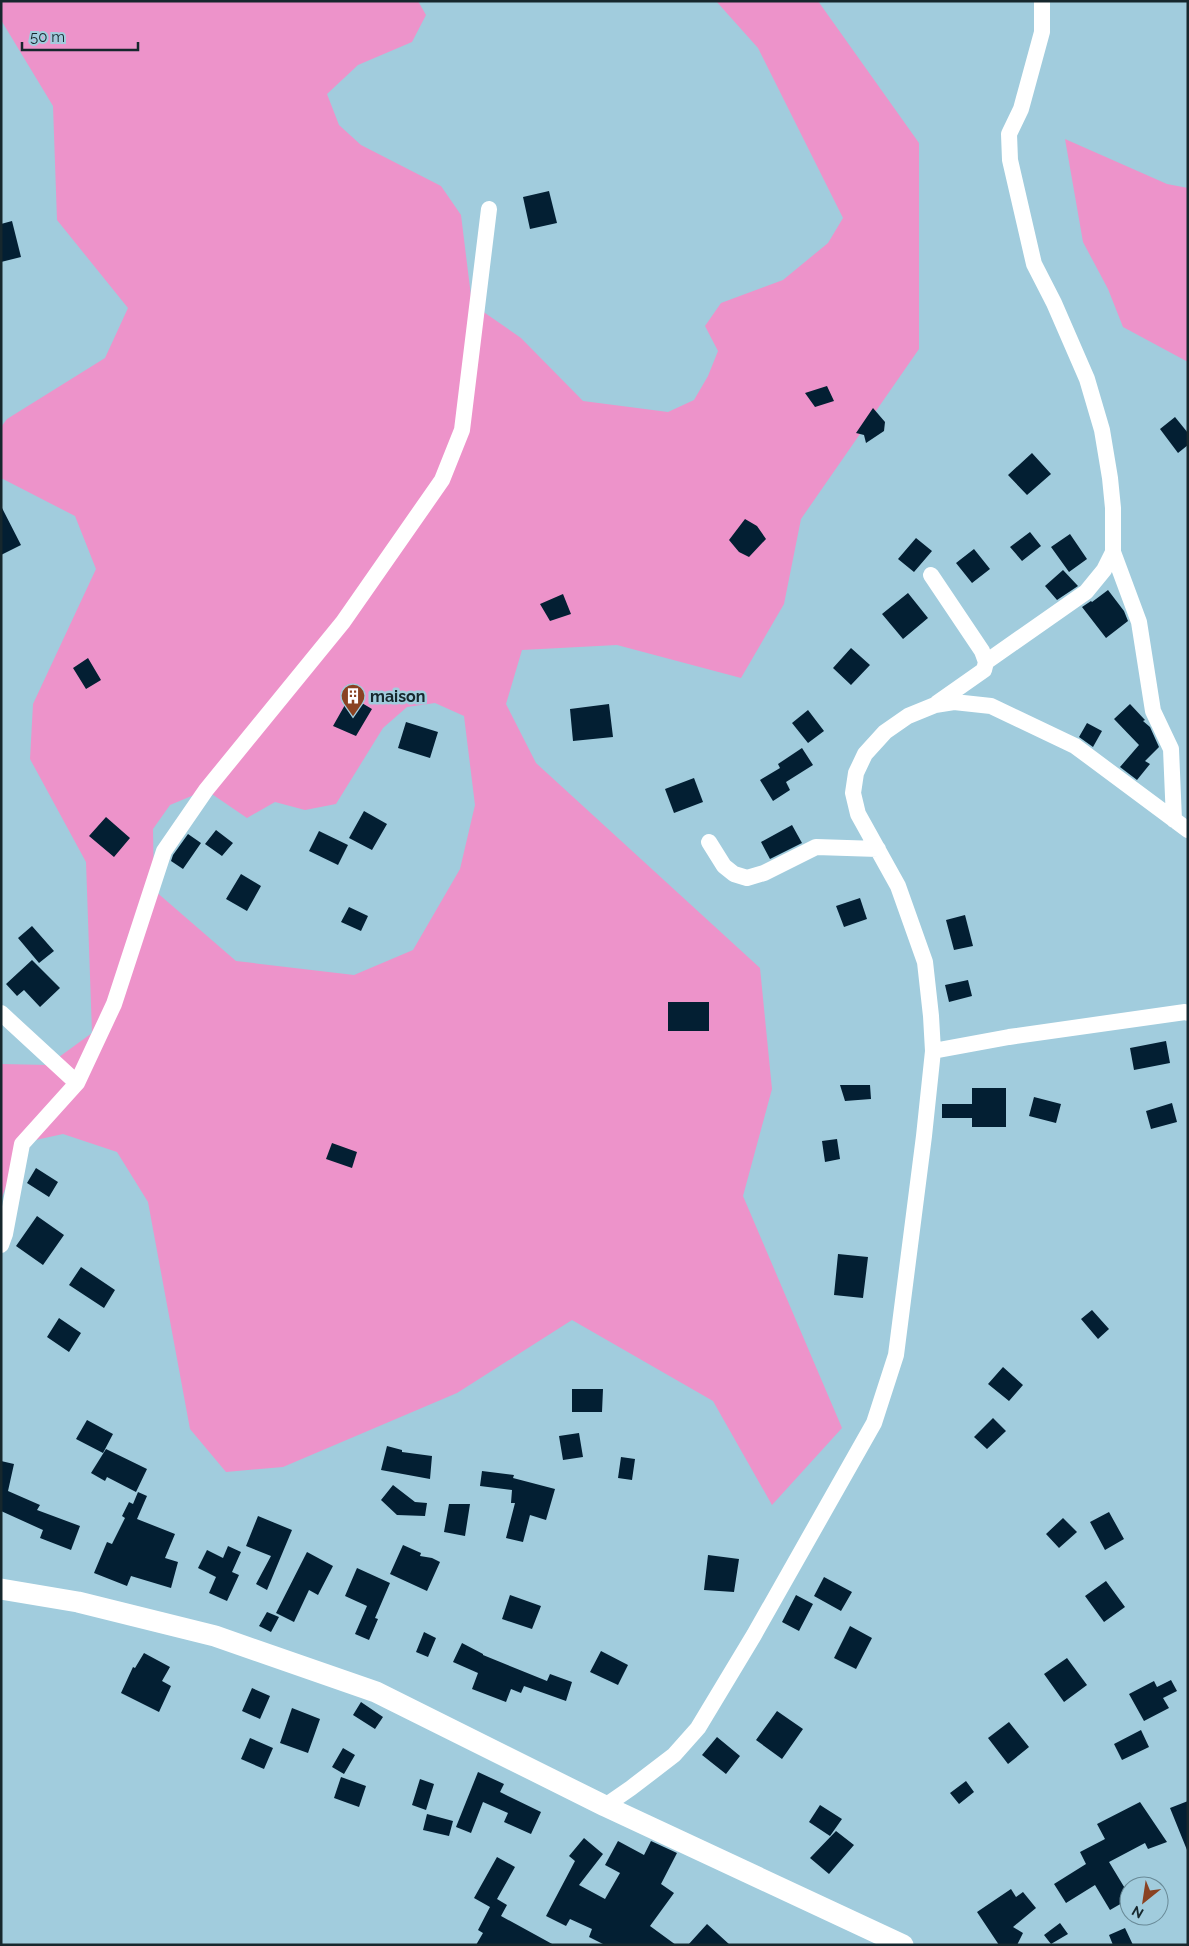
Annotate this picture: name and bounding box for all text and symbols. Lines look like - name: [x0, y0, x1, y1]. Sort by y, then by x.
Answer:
- scale bar: [22, 20, 139, 52]
- text: 50 m: [30, 28, 65, 46]
- building icon: maison: [340, 683, 366, 717]
- place label: maison: [370, 687, 425, 706]
- north arrow: [1119, 1876, 1169, 1926]
- text: N: [1129, 1903, 1146, 1922]

